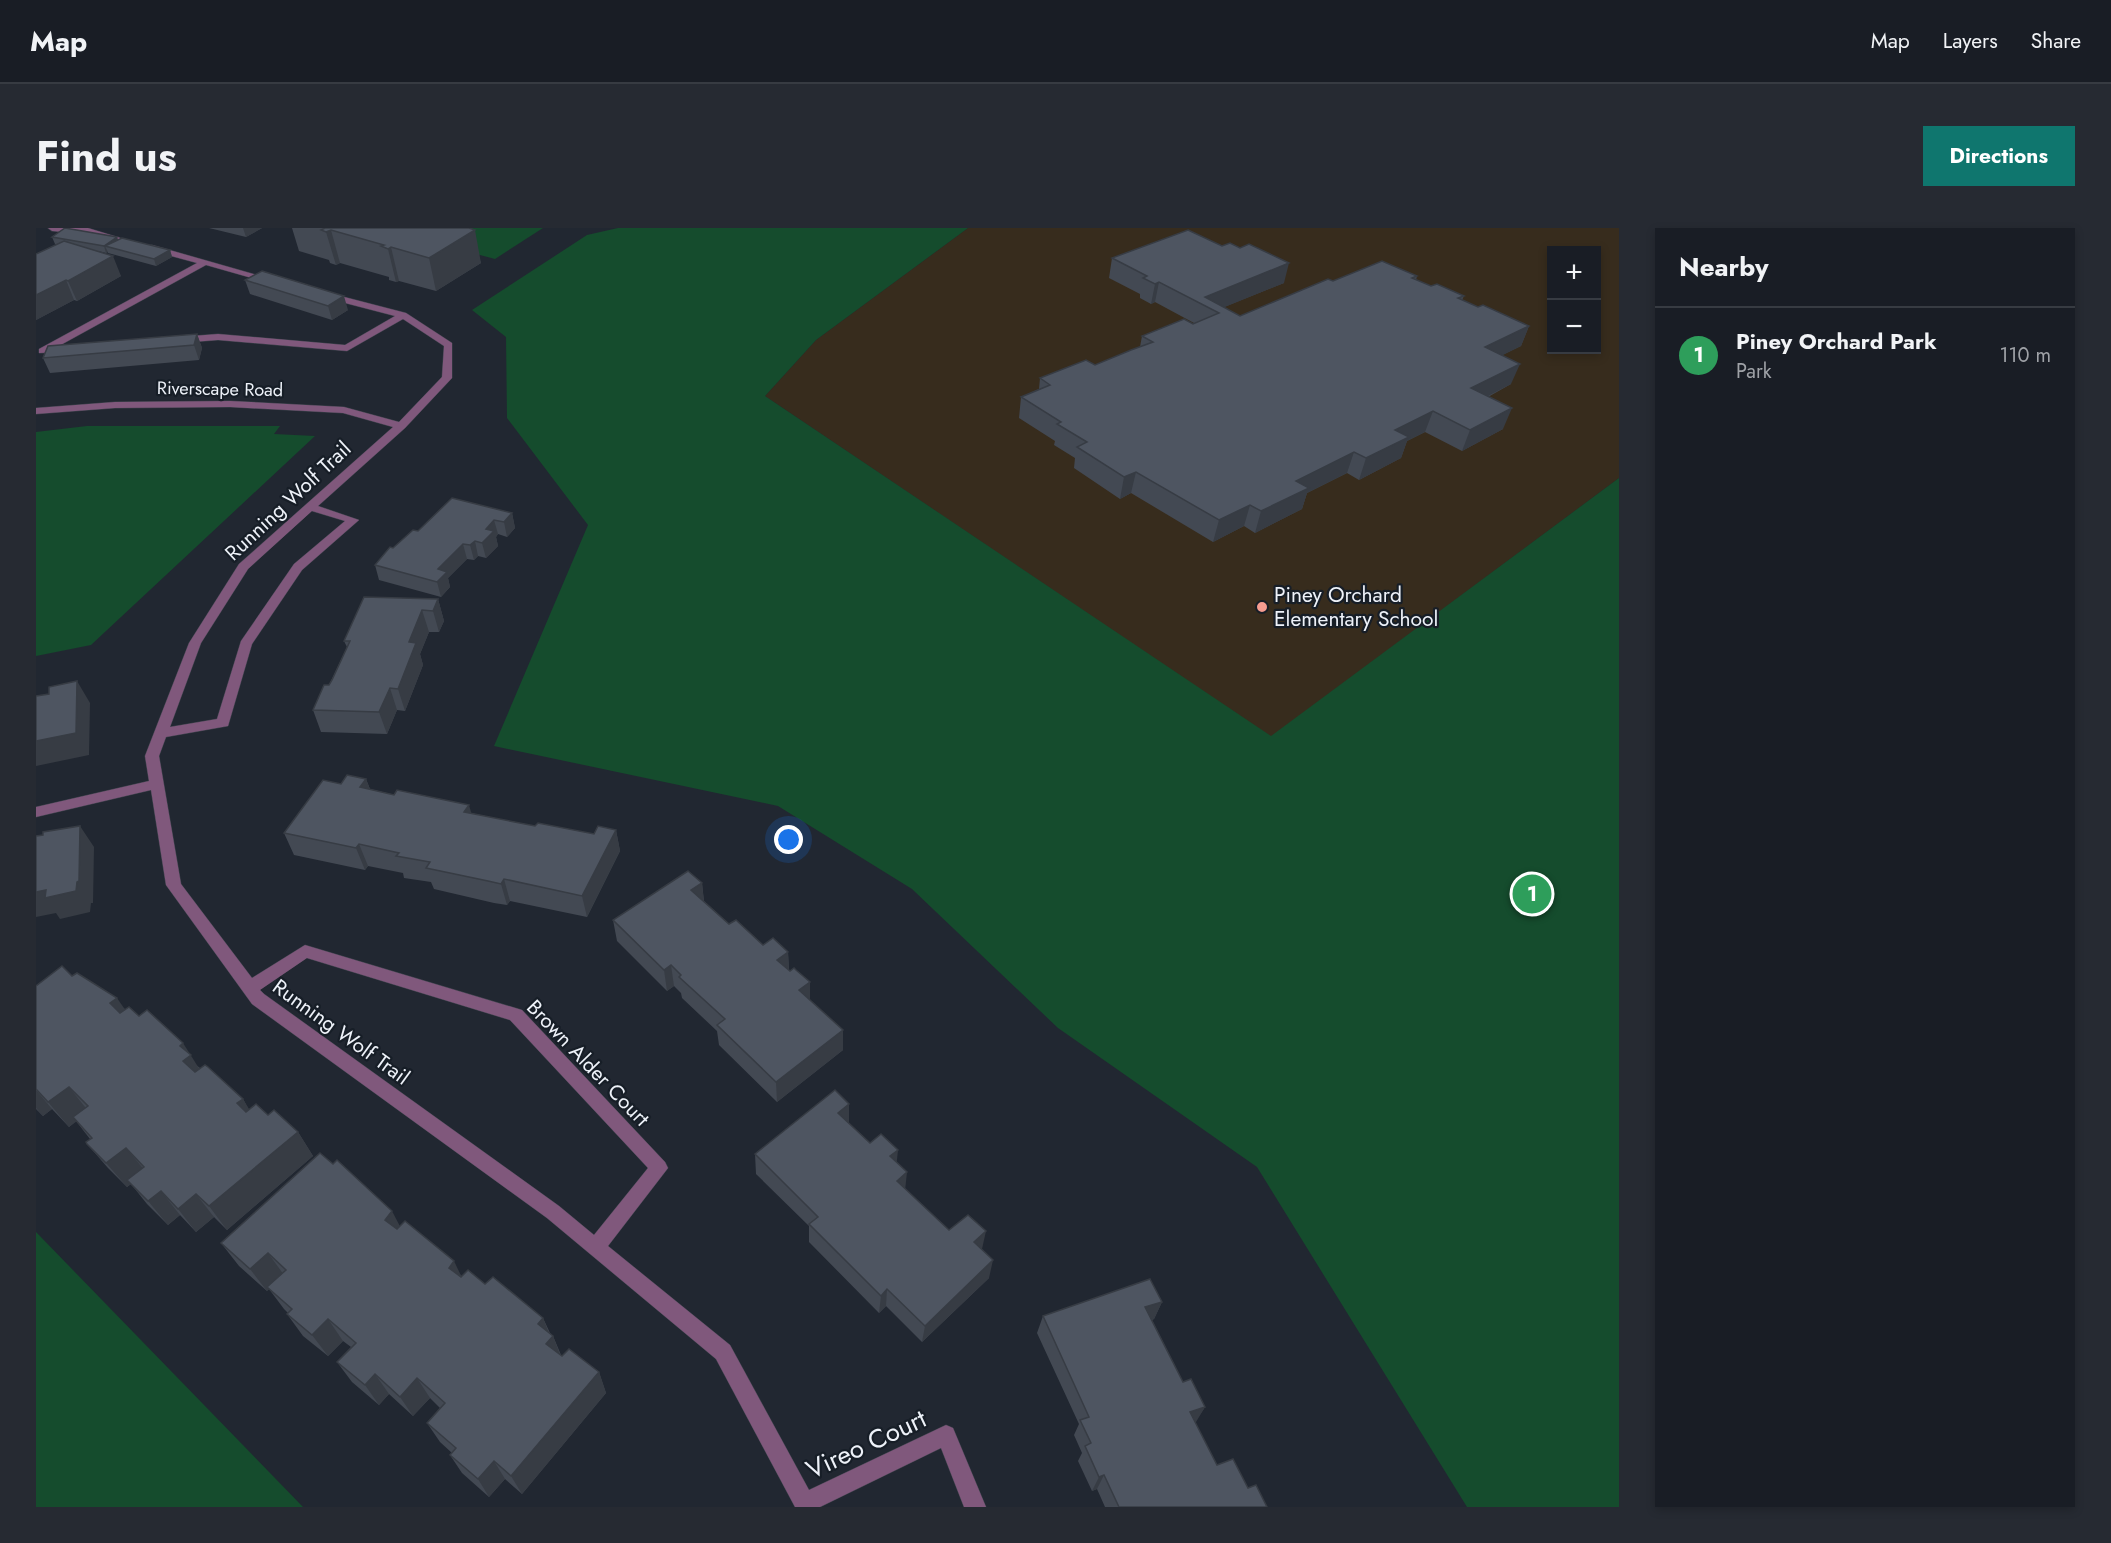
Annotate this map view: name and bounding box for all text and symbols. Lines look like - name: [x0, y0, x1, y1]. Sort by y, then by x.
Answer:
- text: Map: [30, 21, 87, 62]
- text: Map: [1871, 26, 1910, 56]
- text: Layers: [1943, 26, 1998, 56]
- text: Share: [2031, 26, 2081, 56]
- text: Find us: [36, 126, 177, 187]
- button: Directions: [1923, 126, 2075, 186]
- map controls: [1547, 246, 1601, 354]
- button: +: [1547, 246, 1601, 300]
- text: Nearby: [1679, 248, 1768, 286]
- button: −: [1547, 300, 1601, 354]
- text: Piney Orchard Park: [1736, 325, 1937, 357]
- text: 1: [1693, 341, 1704, 370]
- text: 110 m: [1999, 341, 2051, 370]
- text: Park: [1736, 357, 1772, 386]
- street label: Riverscape Road: [157, 375, 283, 403]
- street label: Running Wolf Trail: [218, 434, 358, 568]
- place label: Piney Orchard Elementary School: [1274, 580, 1438, 634]
- marker: Piney Orchard Elementary School: [1255, 600, 1269, 614]
- your location: [774, 825, 803, 854]
- pin: 1: [1512, 872, 1552, 916]
- street label: Running Wolf Trail: [266, 972, 416, 1092]
- street label: Brown Alder Court: [520, 993, 656, 1133]
- street label: Vireo Court: [800, 1399, 933, 1488]

